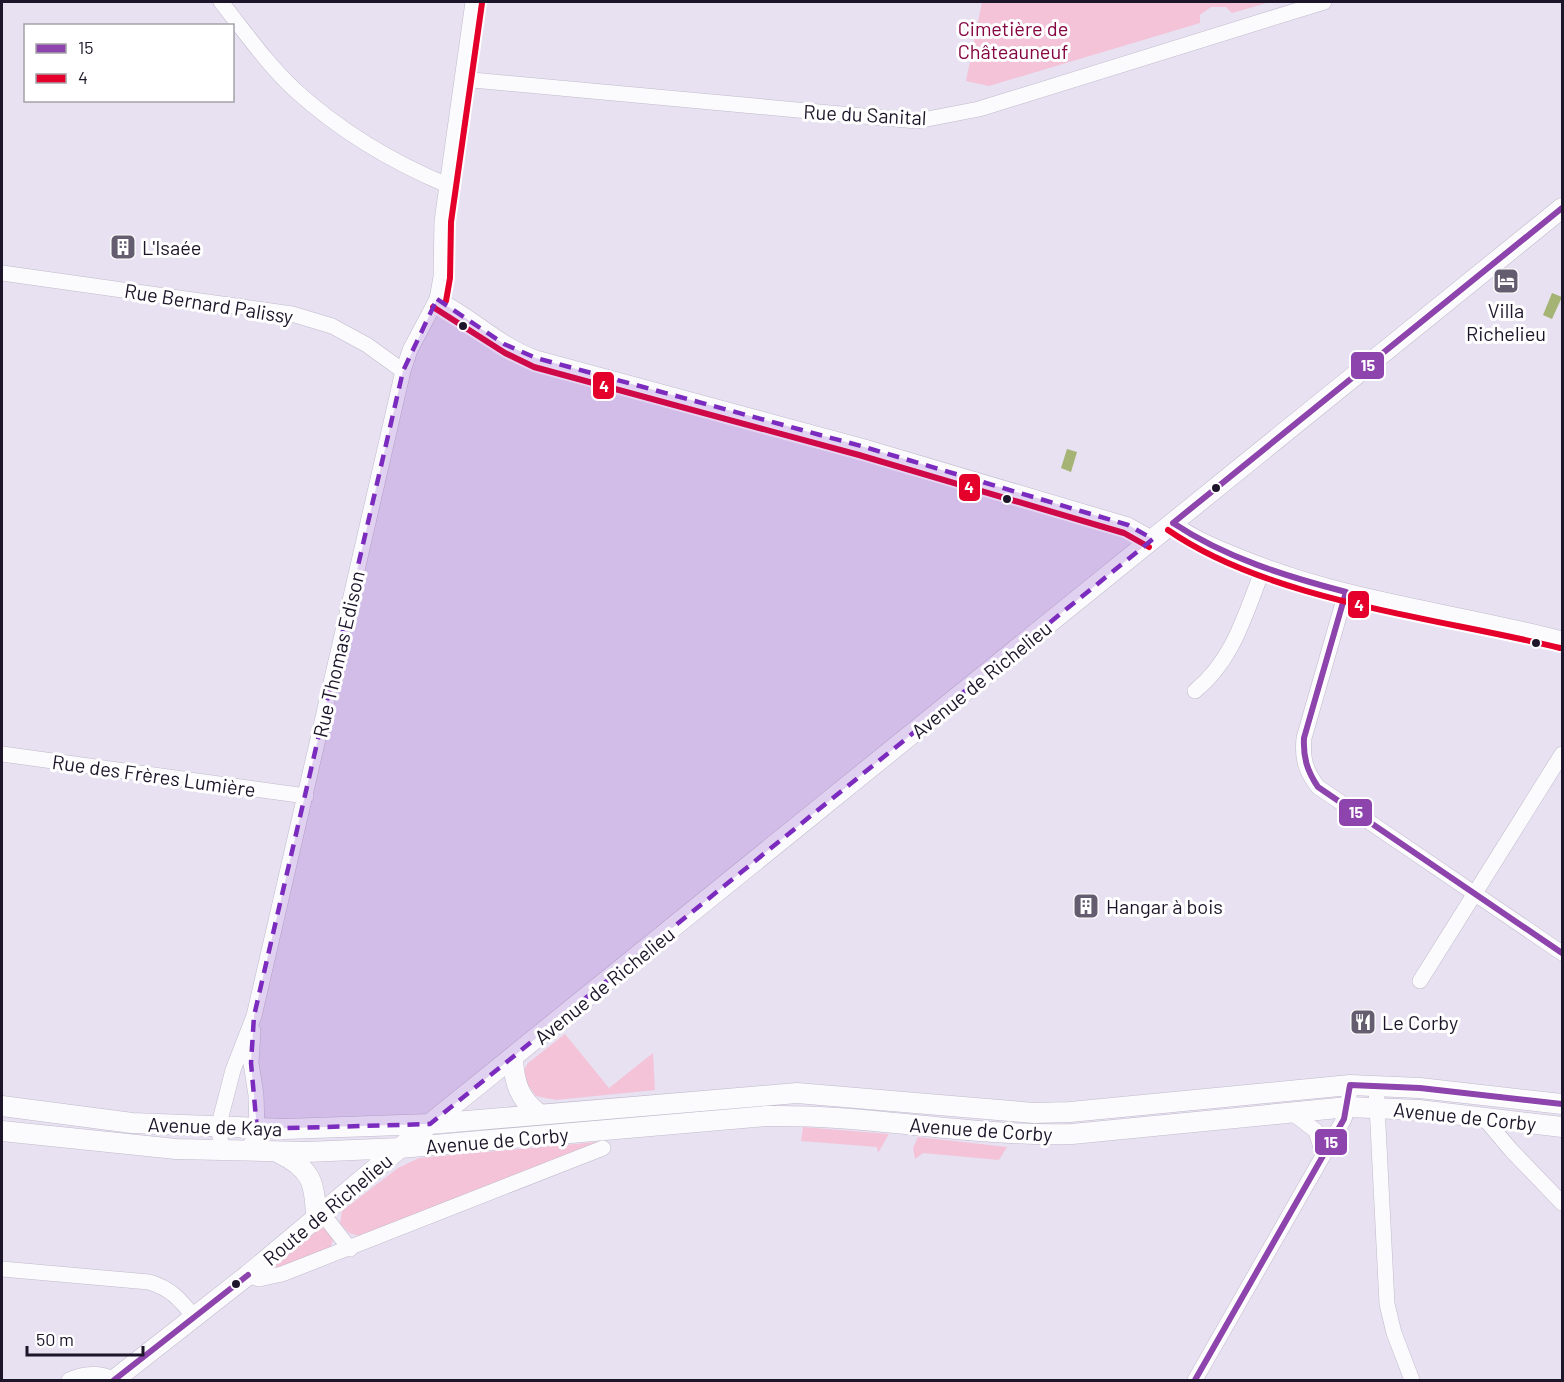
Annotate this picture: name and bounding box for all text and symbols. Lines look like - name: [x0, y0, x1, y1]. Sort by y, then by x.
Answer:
- park label: Cimetière de Châteauneuf: [958, 16, 1068, 63]
- legend: [24, 24, 234, 102]
- text: 15: [78, 36, 94, 58]
- text: 4: [78, 66, 88, 88]
- street label: Rue du Sanital: [803, 99, 927, 129]
- building icon: L'Isaée: [108, 232, 138, 262]
- place label: L'Isaée: [142, 235, 202, 259]
- hotel icon: Villa Richelieu: [1491, 266, 1521, 296]
- street label: Rue Bernard Palissy: [123, 278, 295, 328]
- place label: Villa Richelieu: [1466, 298, 1546, 345]
- unlabelled marker: [457, 320, 469, 332]
- line badge: 15: [1350, 351, 1385, 380]
- text: 15: [1361, 355, 1376, 374]
- line badge: 4: [592, 371, 615, 400]
- text: 4: [599, 376, 609, 395]
- line badge: 4: [958, 473, 981, 502]
- text: 4: [964, 477, 974, 496]
- unlabelled marker: [1210, 482, 1222, 494]
- unlabelled marker: [1001, 493, 1013, 505]
- street label: Rue Thomas Edison: [307, 568, 369, 740]
- line badge: 4: [1347, 590, 1370, 619]
- text: 4: [1354, 595, 1364, 614]
- street label: Avenue de Richelieu: [906, 615, 1056, 743]
- unlabelled marker: [1530, 637, 1542, 649]
- street label: Rue des Frères Lumière: [51, 749, 257, 801]
- line badge: 15: [1338, 798, 1373, 827]
- text: 15: [1349, 802, 1364, 821]
- building icon: Hangar à bois: [1071, 891, 1101, 921]
- place label: Hangar à bois: [1106, 894, 1223, 918]
- street label: Avenue de Richelieu: [529, 921, 679, 1049]
- restaurant icon: Le Corby: [1348, 1007, 1378, 1037]
- place label: Le Corby: [1382, 1010, 1458, 1034]
- street label: Avenue de Corby: [1392, 1097, 1538, 1135]
- street label: Avenue de Kaya: [147, 1112, 283, 1140]
- street label: Avenue de Corby: [909, 1112, 1053, 1146]
- street label: Avenue de Corby: [425, 1122, 569, 1158]
- line badge: 15: [1314, 1128, 1348, 1156]
- text: 15: [1324, 1132, 1339, 1151]
- street label: Route de Richelieu: [258, 1148, 396, 1270]
- unlabelled marker: [230, 1278, 242, 1290]
- scale bar: [27, 1319, 142, 1357]
- text: 50 m: [36, 1328, 74, 1350]

